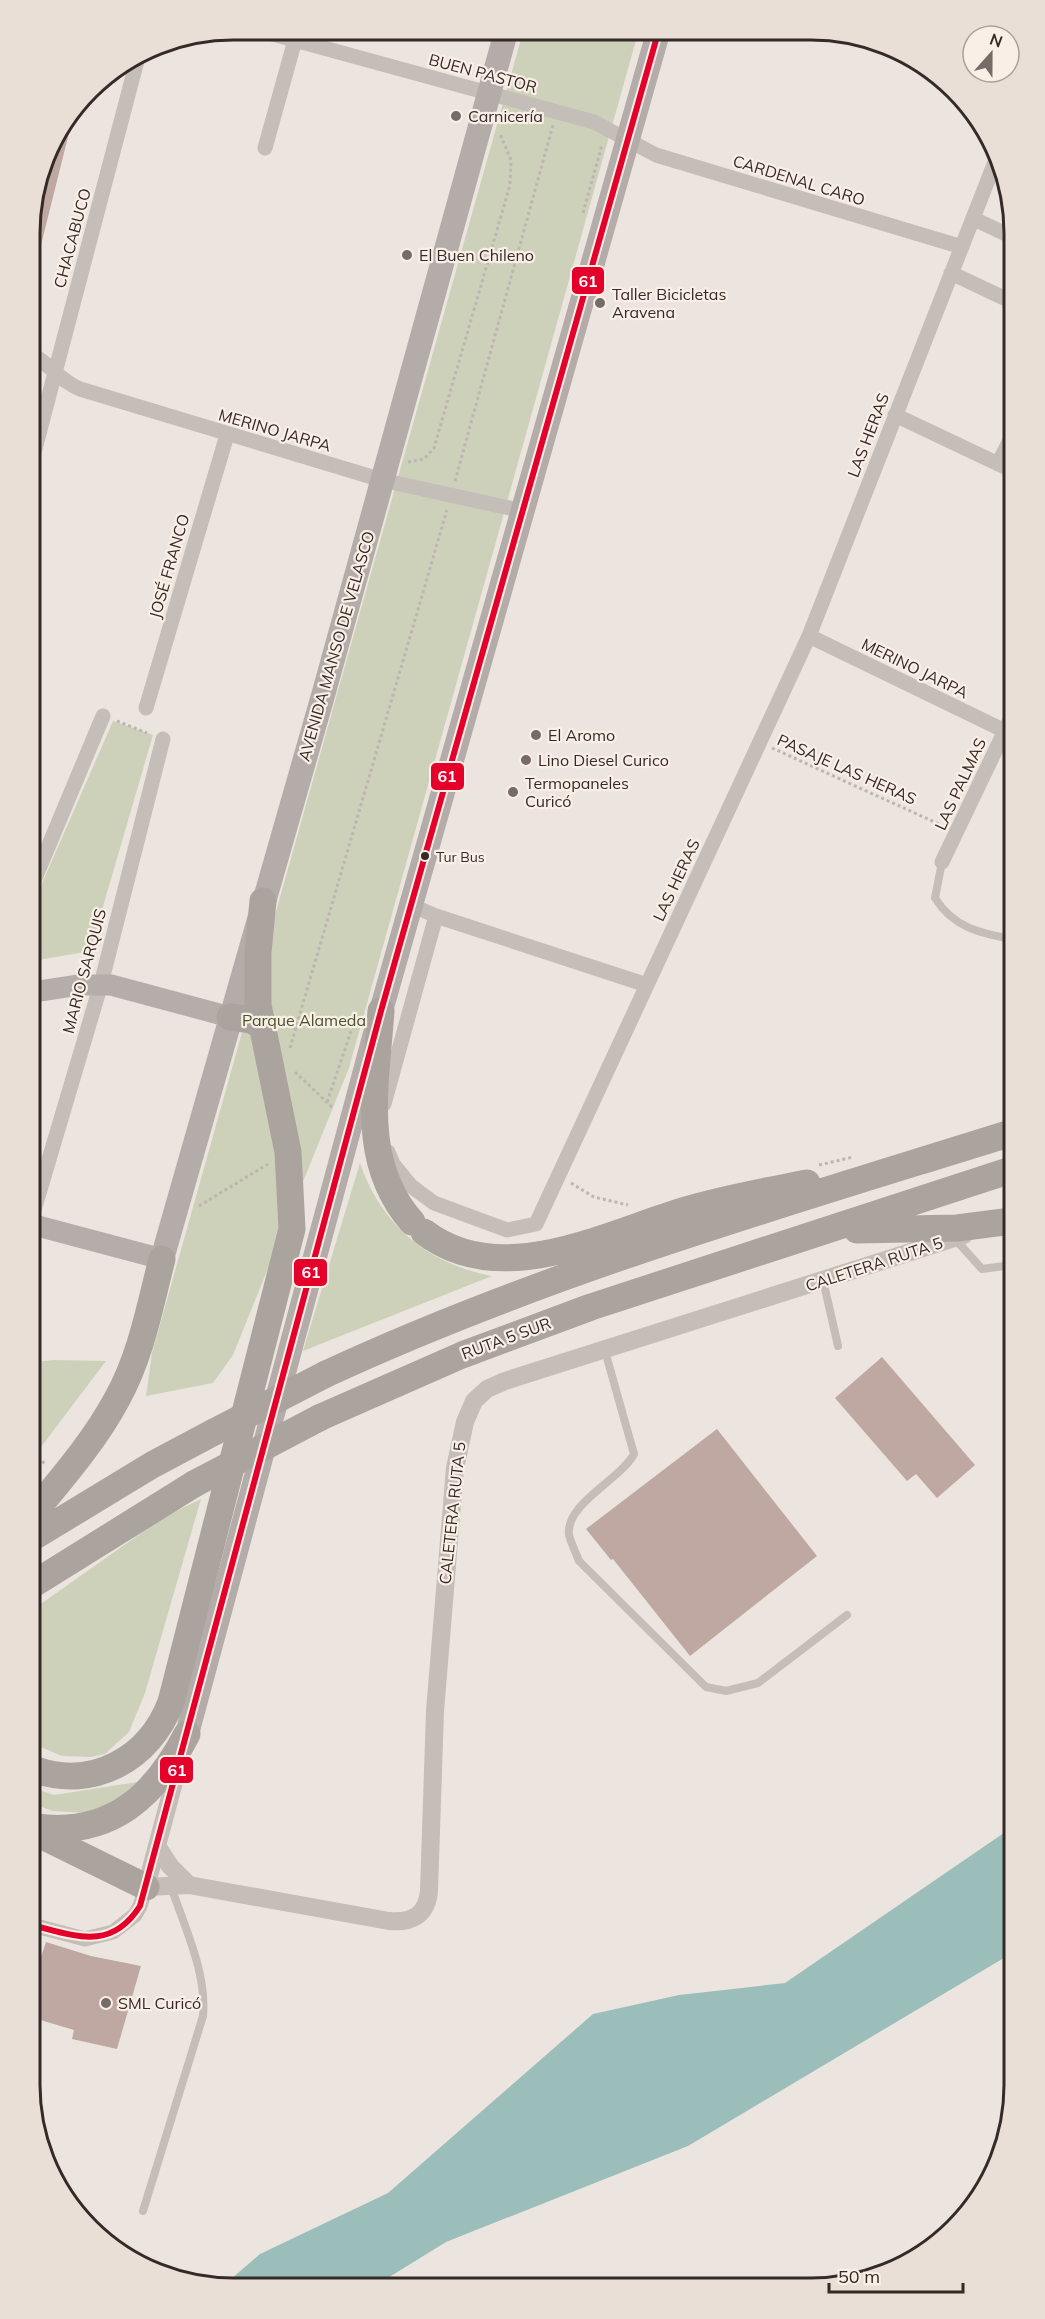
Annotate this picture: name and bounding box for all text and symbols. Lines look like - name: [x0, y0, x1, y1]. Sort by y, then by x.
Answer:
- north arrow: [961, 24, 1021, 84]
- text: N: [987, 28, 1006, 51]
- street label: BUEN PASTOR: [427, 49, 539, 97]
- place label: Carnicería: [468, 106, 543, 126]
- marker: Carnicería: [449, 109, 463, 123]
- street label: CARDENAL CARO: [730, 150, 868, 210]
- street label: CHACABUCO: [49, 186, 95, 290]
- place label: El Buen Chileno: [419, 245, 534, 265]
- marker: El Buen Chileno: [400, 248, 414, 262]
- line badge: 61: [571, 266, 605, 295]
- text: 61: [578, 271, 598, 291]
- place label: Taller Bicicletas Aravena: [612, 284, 726, 322]
- marker: Taller Bicicletas Aravena: [593, 296, 607, 310]
- street label: LAS HERAS: [843, 390, 893, 480]
- street label: MERINO JARPA: [217, 404, 334, 456]
- street label: JOSÉ FRANCO: [145, 511, 193, 621]
- street label: AVENIDA MANSO DE VELASCO: [294, 529, 378, 763]
- street label: MERINO JARPA: [859, 634, 972, 703]
- place label: El Aromo: [548, 725, 615, 745]
- marker: El Aromo: [529, 728, 543, 742]
- street label: PASAJE LAS HERAS: [774, 729, 920, 809]
- street label: LAS PALMAS: [930, 735, 990, 833]
- place label: Lino Diesel Curico: [538, 750, 669, 770]
- marker: Lino Diesel Curico: [519, 753, 533, 767]
- line badge: 61: [430, 762, 465, 791]
- text: 61: [437, 766, 457, 786]
- place label: Termopaneles Curicó: [525, 773, 629, 811]
- marker: Termopaneles Curicó: [506, 785, 520, 799]
- street label: LAS HERAS: [648, 836, 704, 924]
- place label: Tur Bus: [436, 848, 485, 866]
- marker: Tur Bus: [419, 850, 431, 862]
- street label: MARIO SARQUIS: [58, 907, 110, 1035]
- park label: Parque Alameda: [242, 1010, 366, 1030]
- street label: CALETERA RUTA 5: [803, 1232, 945, 1296]
- line badge: 61: [293, 1258, 328, 1287]
- text: 61: [301, 1262, 321, 1282]
- street label: RUTA 5 SUR: [459, 1313, 553, 1363]
- street label: CALETERA RUTA 5: [435, 1441, 469, 1585]
- line badge: 61: [159, 1756, 194, 1784]
- text: 61: [167, 1760, 187, 1780]
- place label: SML Curicó: [118, 1993, 201, 2013]
- marker: SML Curicó: [99, 1996, 113, 2010]
- scale bar: [829, 2256, 962, 2294]
- text: 50 m: [838, 2265, 880, 2288]

